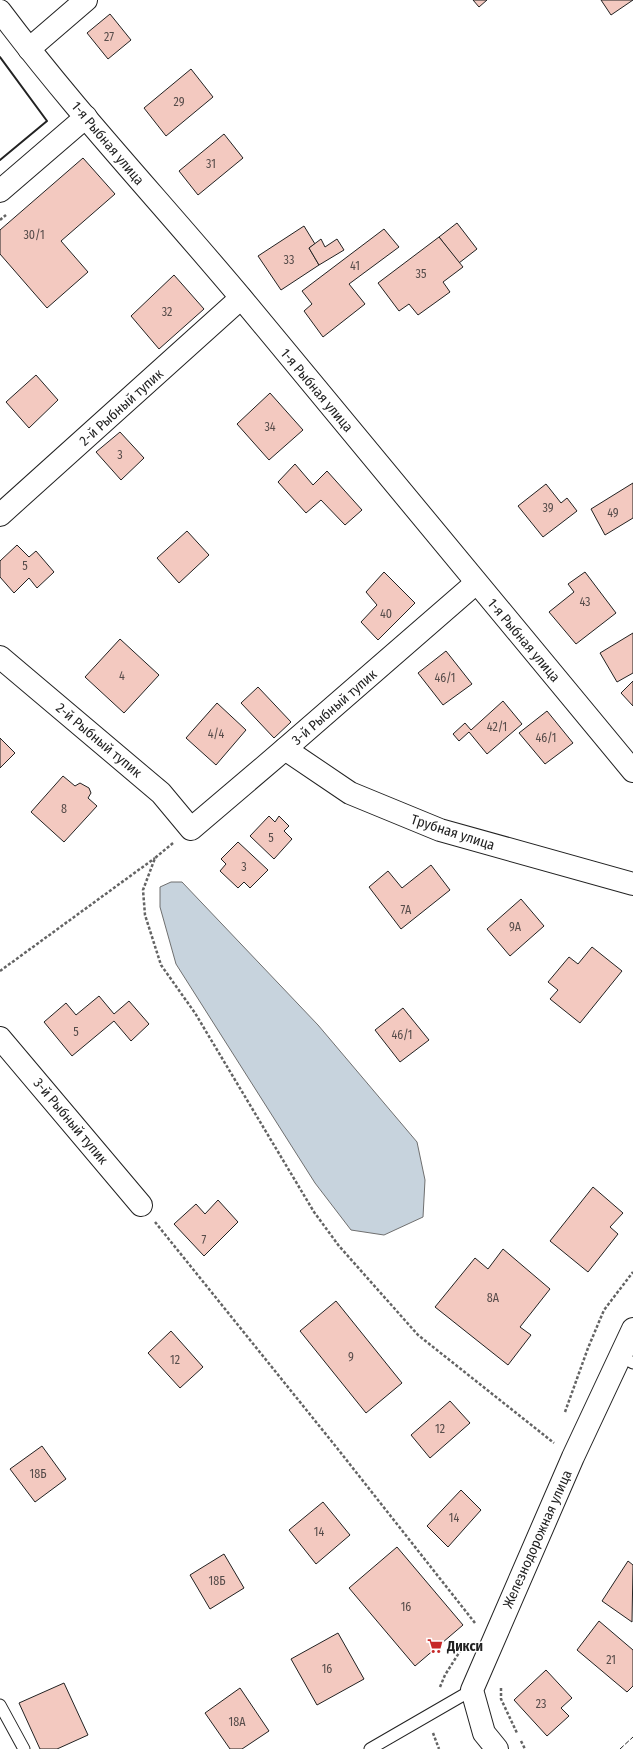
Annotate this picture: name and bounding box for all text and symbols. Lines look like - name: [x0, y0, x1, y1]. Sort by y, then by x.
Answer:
- house number: 27: [104, 30, 114, 44]
- house number: 29: [173, 95, 185, 109]
- street label: 1-я Рыбная улица: [68, 98, 148, 189]
- house number: 31: [206, 157, 216, 171]
- house number: 30/1: [23, 228, 45, 242]
- house number: 33: [284, 253, 294, 267]
- house number: 41: [350, 259, 360, 273]
- house number: 35: [416, 267, 427, 281]
- house number: 32: [162, 305, 172, 319]
- street label: 1-я Рыбная улица: [277, 345, 357, 436]
- street label: 2-й Рыбный тупик: [76, 365, 167, 449]
- house number: 34: [264, 420, 276, 434]
- house number: 3: [117, 448, 123, 462]
- house number: 39: [542, 501, 554, 515]
- house number: 49: [607, 506, 619, 520]
- house number: 5: [22, 559, 28, 573]
- street label: 1-я Рыбная улица: [484, 595, 564, 686]
- house number: 43: [579, 595, 591, 609]
- house number: 40: [380, 607, 392, 621]
- street label: 3-й Рыбный тупик: [288, 666, 381, 749]
- house number: 4: [119, 669, 125, 683]
- house number: 46/1: [434, 671, 456, 685]
- street label: 2-й Рыбный тупик: [52, 700, 145, 781]
- house number: 42/1: [487, 720, 507, 734]
- house number: 4/4: [208, 727, 224, 741]
- house number: 46/1: [535, 731, 557, 745]
- house number: 8: [61, 802, 67, 816]
- street label: Трубная улица: [409, 811, 497, 854]
- house number: 5: [268, 831, 274, 845]
- house number: 3: [241, 860, 247, 874]
- house number: 7А: [401, 903, 412, 917]
- house number: 9А: [509, 920, 522, 934]
- house number: 5: [73, 1025, 79, 1039]
- house number: 46/1: [391, 1028, 413, 1042]
- street label: 3-й Рыбный тупик: [30, 1075, 112, 1168]
- house number: 7: [202, 1233, 207, 1247]
- house number: 8А: [487, 1291, 500, 1305]
- house number: 9: [348, 1350, 354, 1364]
- house number: 12: [170, 1353, 180, 1367]
- house number: 12: [435, 1422, 445, 1436]
- house number: 18Б: [30, 1467, 46, 1481]
- street label: Железнодорожная улица: [499, 1467, 576, 1611]
- house number: 14: [449, 1511, 459, 1525]
- house number: 14: [314, 1525, 324, 1539]
- house number: 18Б: [209, 1574, 225, 1588]
- house number: 16: [401, 1600, 411, 1614]
- supermarket icon: Дикси: [426, 1637, 444, 1655]
- place label: Дикси: [446, 1638, 483, 1655]
- house number: 21: [606, 1653, 616, 1667]
- house number: 16: [322, 1662, 332, 1676]
- house number: 23: [536, 1697, 546, 1711]
- house number: 18А: [229, 1715, 246, 1729]

